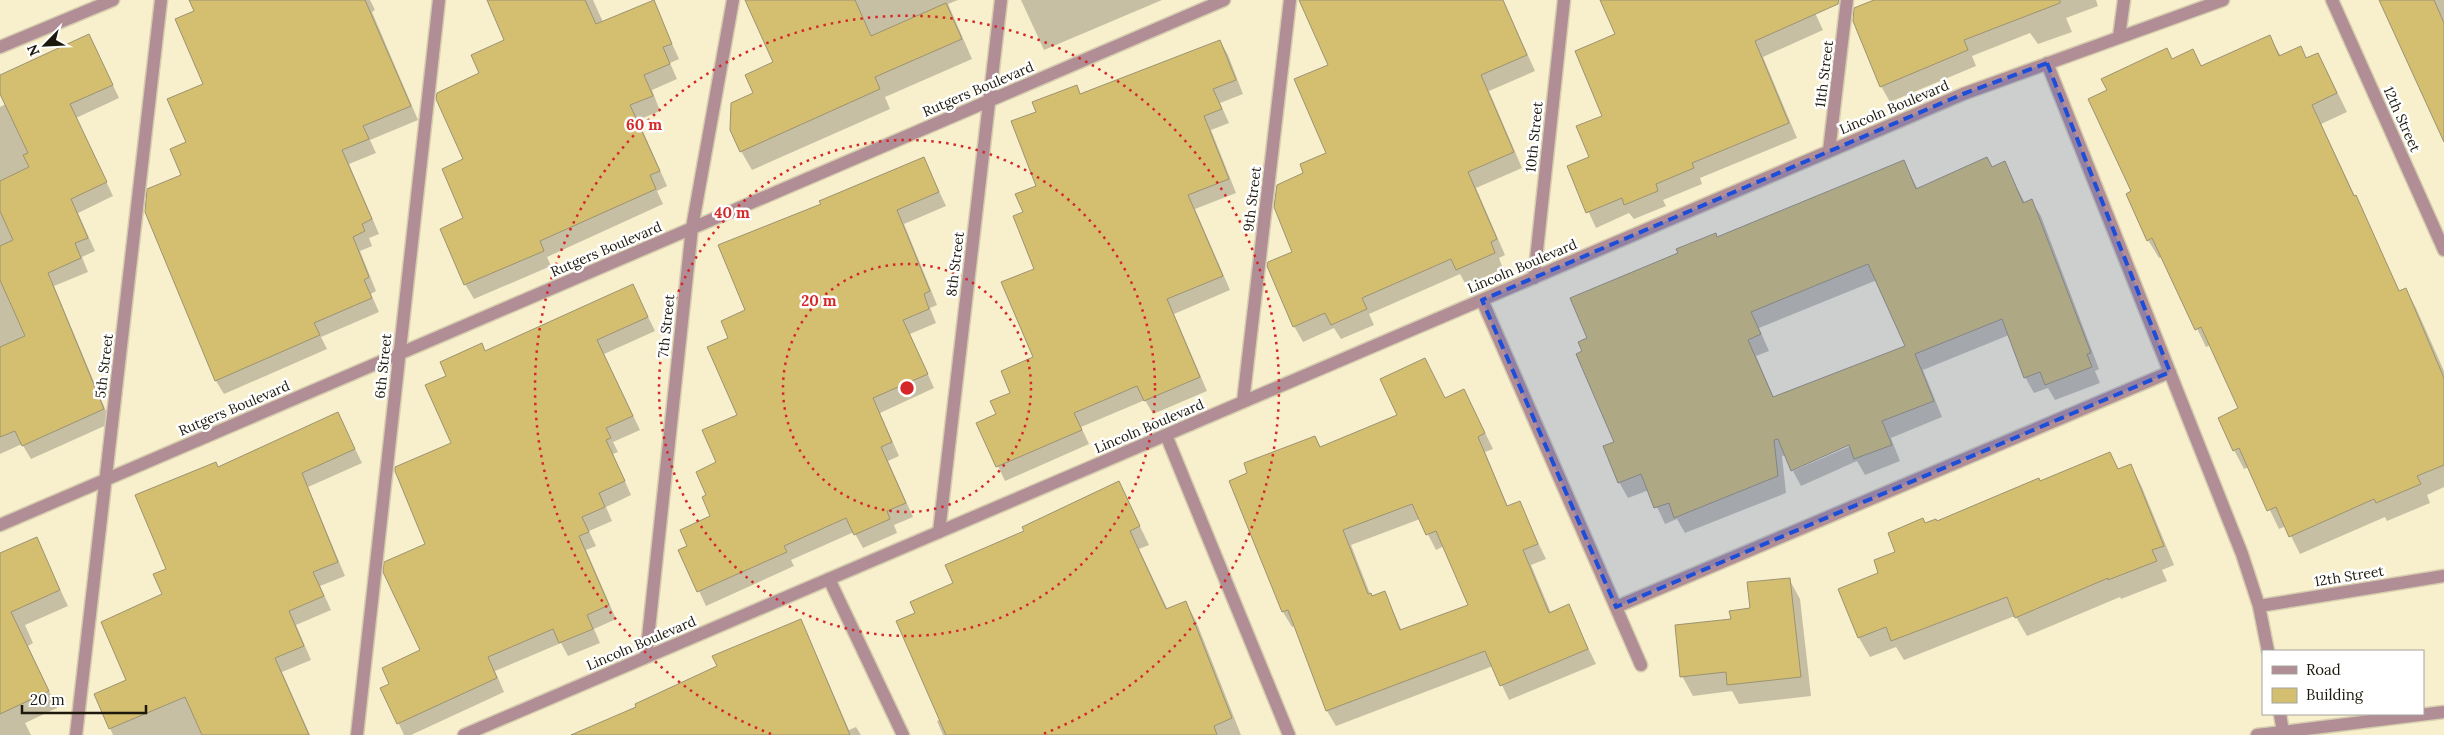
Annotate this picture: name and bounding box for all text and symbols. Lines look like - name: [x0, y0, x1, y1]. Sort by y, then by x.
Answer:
- north arrow: [20, 20, 70, 70]
- street label: 11th Street: [1811, 39, 1837, 109]
- text: N: [23, 42, 44, 59]
- street label: Rutgers Boulevard: [920, 57, 1036, 121]
- street label: Lincoln Boulevard: [1837, 76, 1951, 138]
- street label: 12th Street: [2380, 83, 2425, 155]
- street label: 10th Street: [1521, 100, 1547, 173]
- text: 60 m: [626, 115, 662, 134]
- street label: 9th Street: [1239, 165, 1265, 232]
- text: 40 m: [714, 203, 750, 222]
- street label: Rutgers Boulevard: [548, 217, 664, 281]
- street label: 8th Street: [942, 230, 968, 297]
- street label: Lincoln Boulevard: [1465, 235, 1579, 297]
- text: 20 m: [801, 291, 837, 310]
- street label: 7th Street: [654, 293, 678, 359]
- street label: 5th Street: [91, 332, 117, 399]
- street label: 6th Street: [371, 332, 395, 399]
- street label: Rutgers Boulevard: [176, 376, 292, 440]
- centre of rings: [898, 379, 916, 397]
- street label: Lincoln Boulevard: [1092, 395, 1206, 457]
- street label: 12th Street: [2313, 562, 2385, 590]
- street label: Lincoln Boulevard: [584, 612, 698, 674]
- legend: [2262, 650, 2424, 715]
- text: Road: [2306, 660, 2341, 679]
- scale bar: [22, 682, 146, 714]
- text: Building: [2306, 685, 2364, 704]
- text: 20 m: [30, 690, 65, 709]

